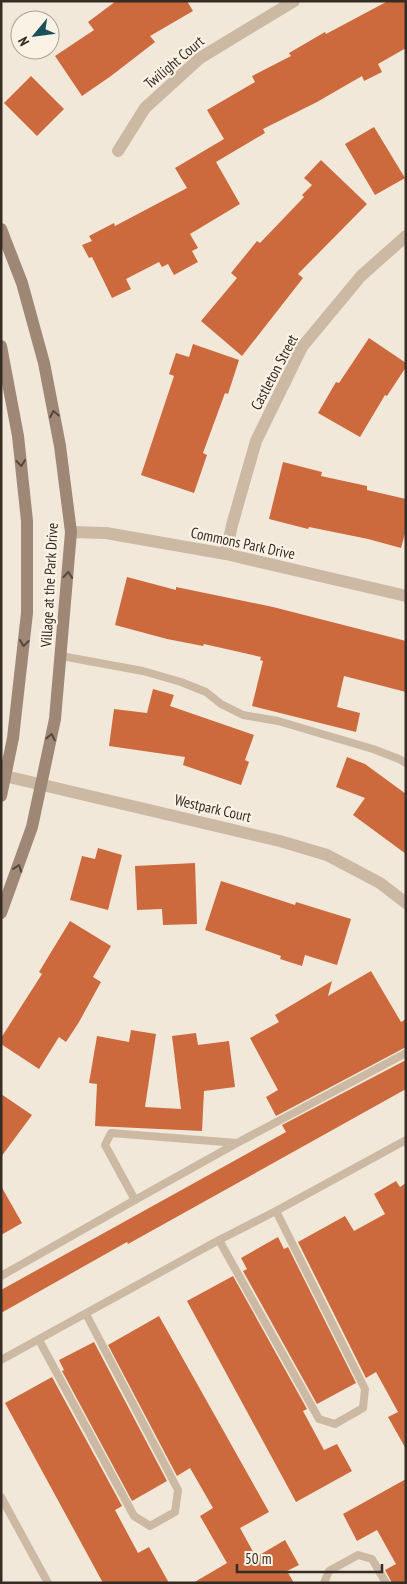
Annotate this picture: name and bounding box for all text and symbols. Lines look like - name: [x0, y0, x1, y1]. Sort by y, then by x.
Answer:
- north arrow: [10, 10, 60, 60]
- street label: Twilight Court: [140, 31, 208, 93]
- text: N: [14, 34, 33, 49]
- street label: Castleton Street: [246, 331, 302, 413]
- one-way arrow: [49, 410, 60, 419]
- one-way arrow: [15, 459, 26, 467]
- street label: Village at the Park Drive: [36, 522, 62, 649]
- street label: Commons Park Drive: [189, 523, 297, 563]
- one-way arrow: [62, 571, 73, 579]
- one-way arrow: [19, 639, 30, 647]
- one-way arrow: [45, 733, 56, 741]
- street label: Westpark Court: [173, 790, 253, 826]
- one-way arrow: [12, 864, 22, 872]
- scale bar: [237, 1542, 382, 1574]
- text: 50 m: [245, 1549, 271, 1568]

